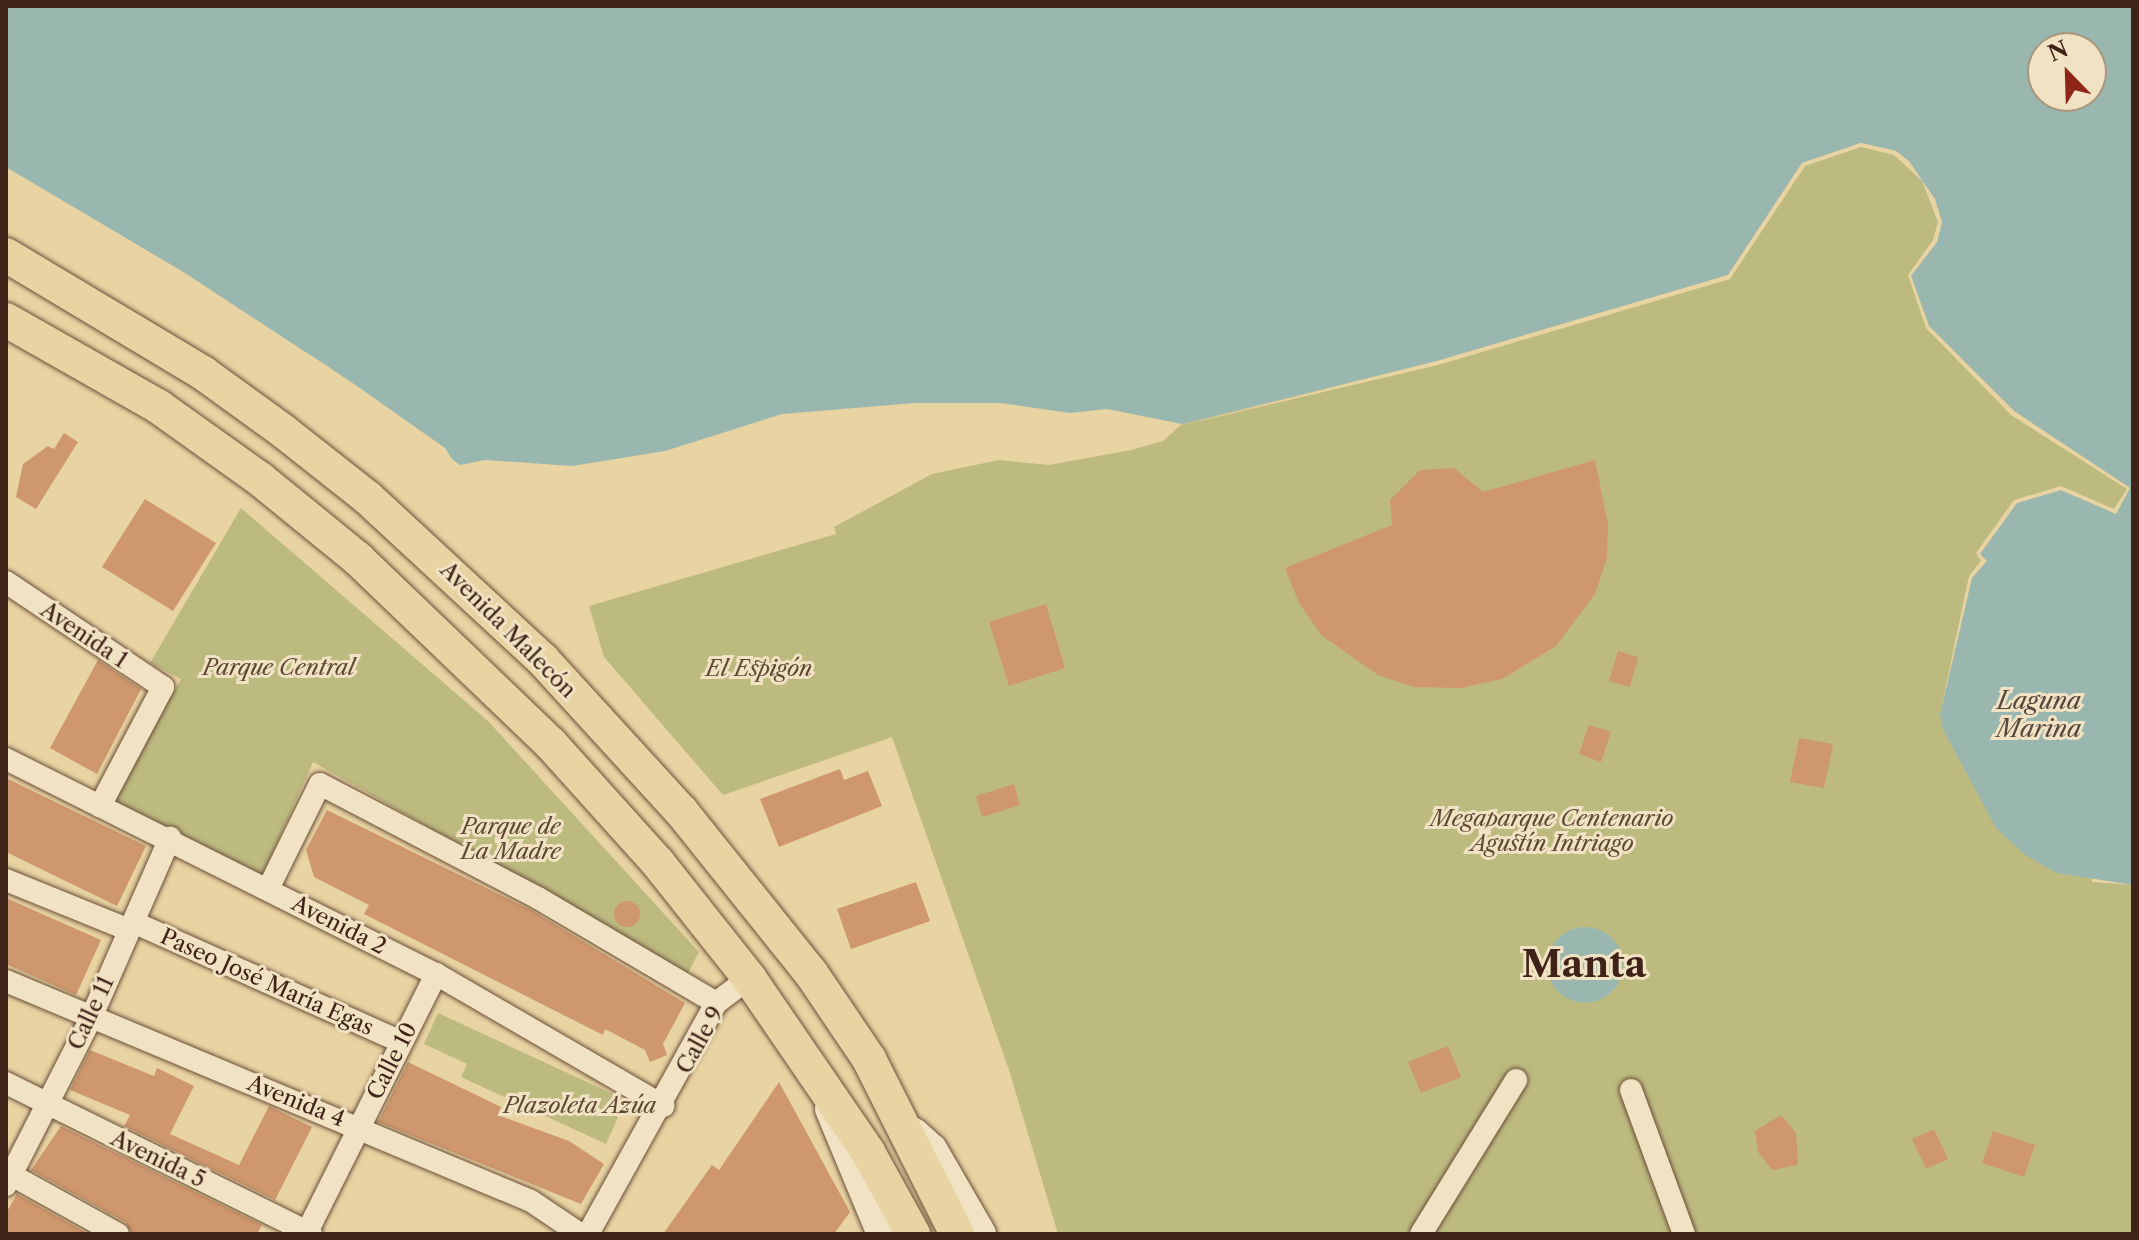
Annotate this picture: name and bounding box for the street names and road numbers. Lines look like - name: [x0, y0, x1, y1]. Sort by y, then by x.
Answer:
- street label: Avenida Malecón: [435, 557, 581, 703]
- street label: Avenida 1: [36, 596, 132, 674]
- street label: Avenida 2: [287, 890, 391, 960]
- street label: Paseo José María Egas: [156, 923, 378, 1041]
- street label: Calle 11: [62, 972, 120, 1054]
- street label: Calle 9: [671, 1002, 729, 1078]
- street label: Calle 10: [361, 1018, 423, 1104]
- street label: Avenida 4: [243, 1070, 349, 1132]
- street label: Avenida 5: [106, 1125, 210, 1193]

